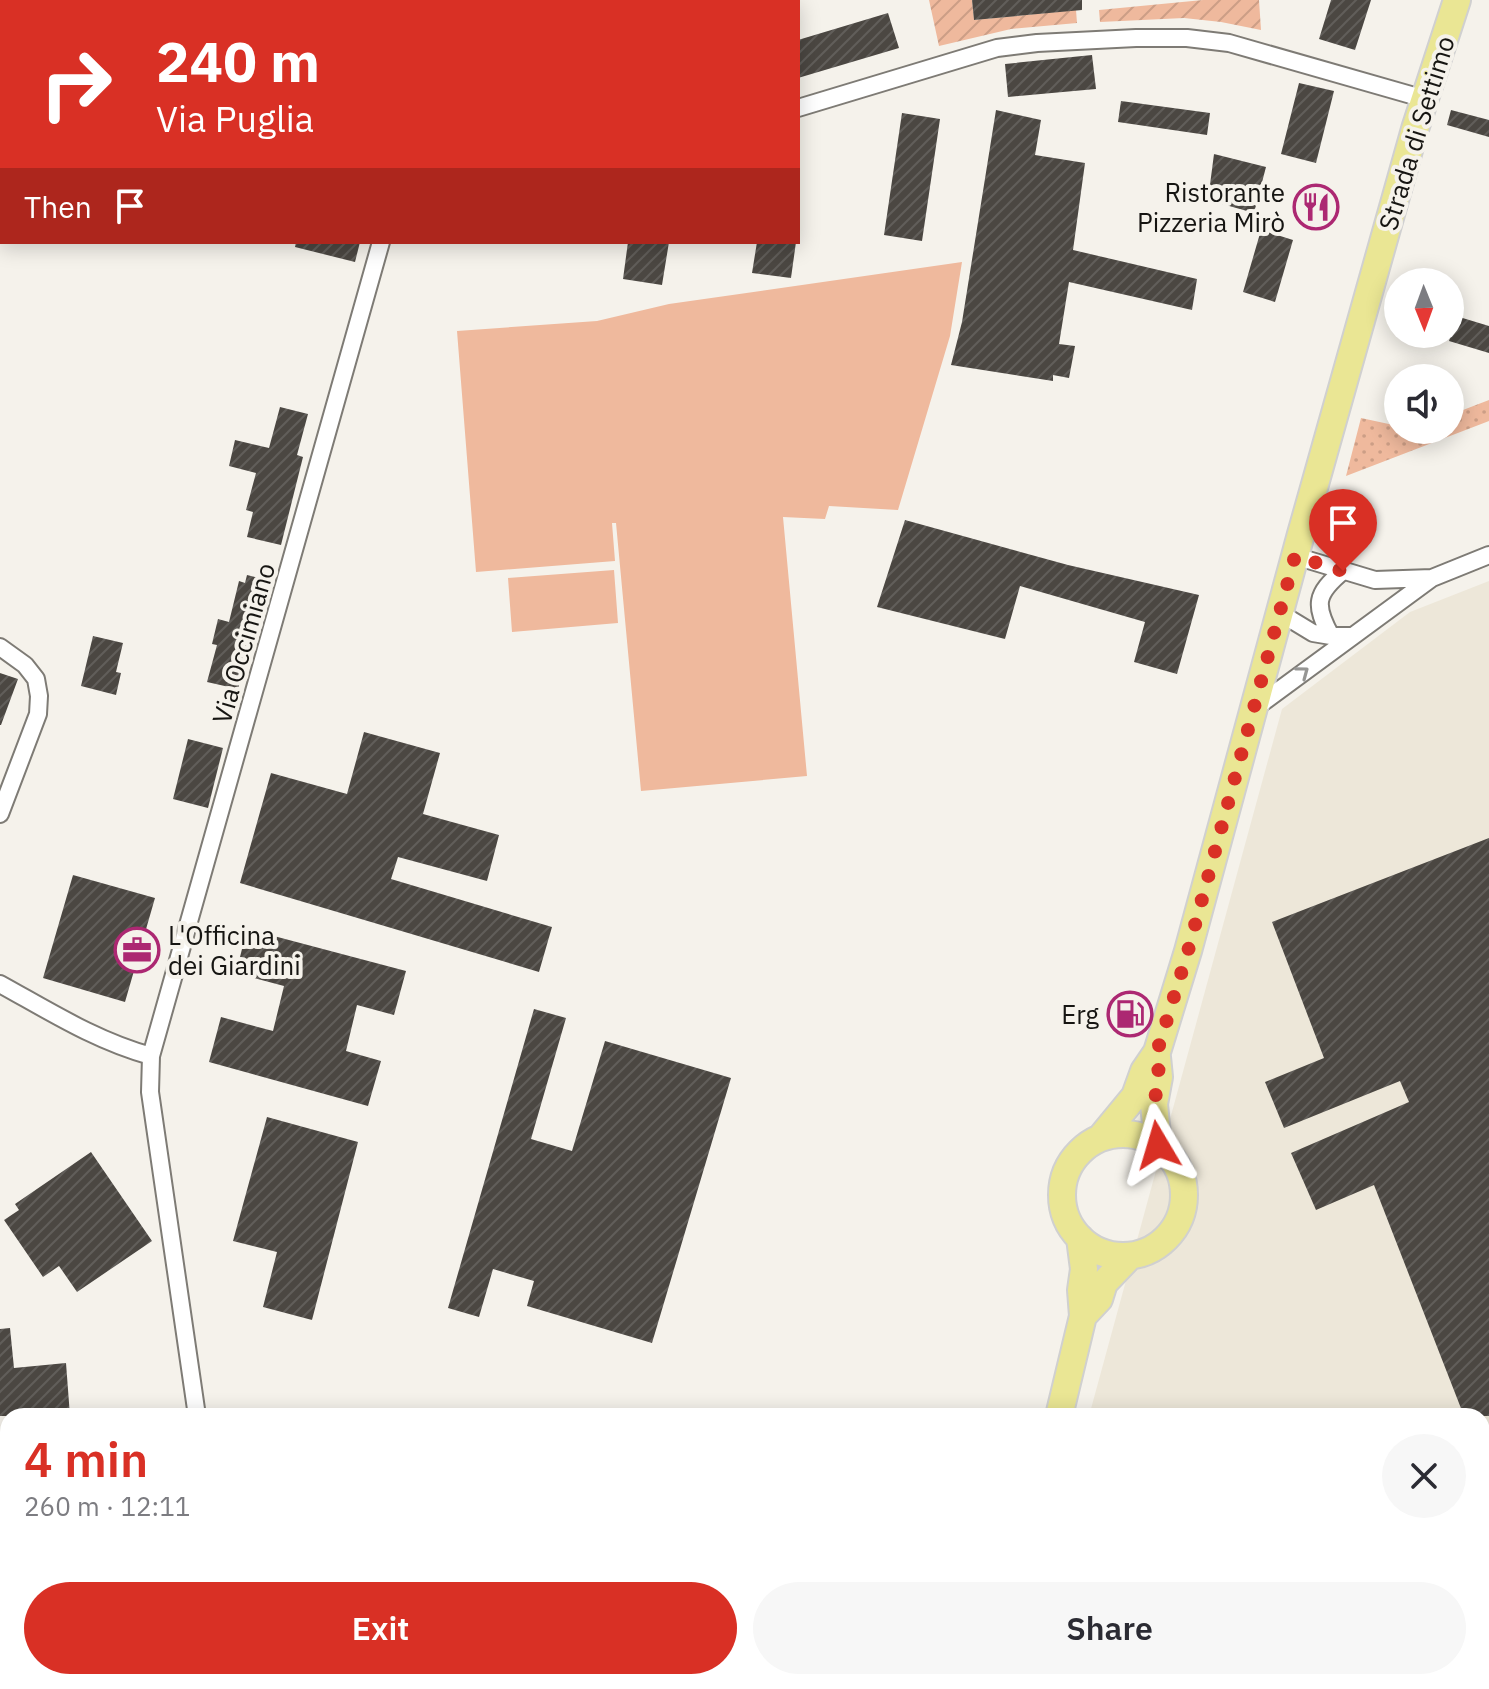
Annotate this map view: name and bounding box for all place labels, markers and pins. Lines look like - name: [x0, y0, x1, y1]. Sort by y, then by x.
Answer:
- place label: Ristorante Pizzeria Mirò: [1137, 175, 1285, 239]
- restaurant icon: Ristorante Pizzeria Mirò: [1292, 183, 1340, 231]
- pin: [1309, 489, 1377, 571]
- place label: L'Officina dei Giardini: [168, 918, 301, 982]
- office icon: L'Officina dei Giardini: [113, 926, 161, 974]
- fuel station icon: Erg: [1106, 990, 1154, 1038]
- place label: Erg: [1061, 997, 1099, 1031]

